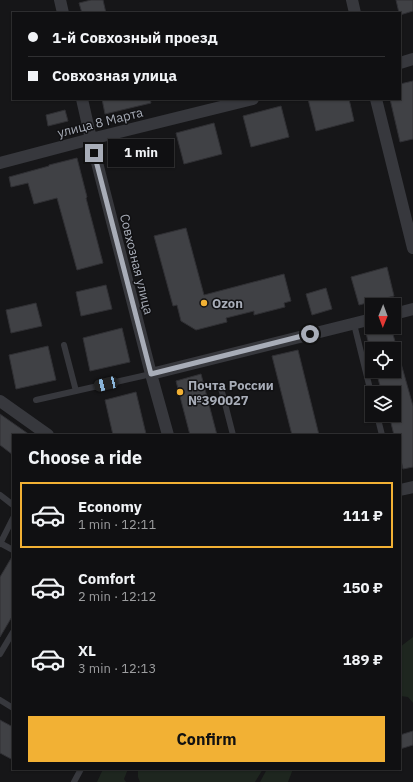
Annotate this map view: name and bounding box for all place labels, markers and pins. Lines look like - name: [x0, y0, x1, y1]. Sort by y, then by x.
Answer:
- place label: Ozon: [212, 295, 243, 312]
- marker: Ozon: [199, 298, 209, 308]
- place label: Почта России №390027: [188, 377, 274, 409]
- marker: Почта России №390027: [175, 387, 185, 397]

